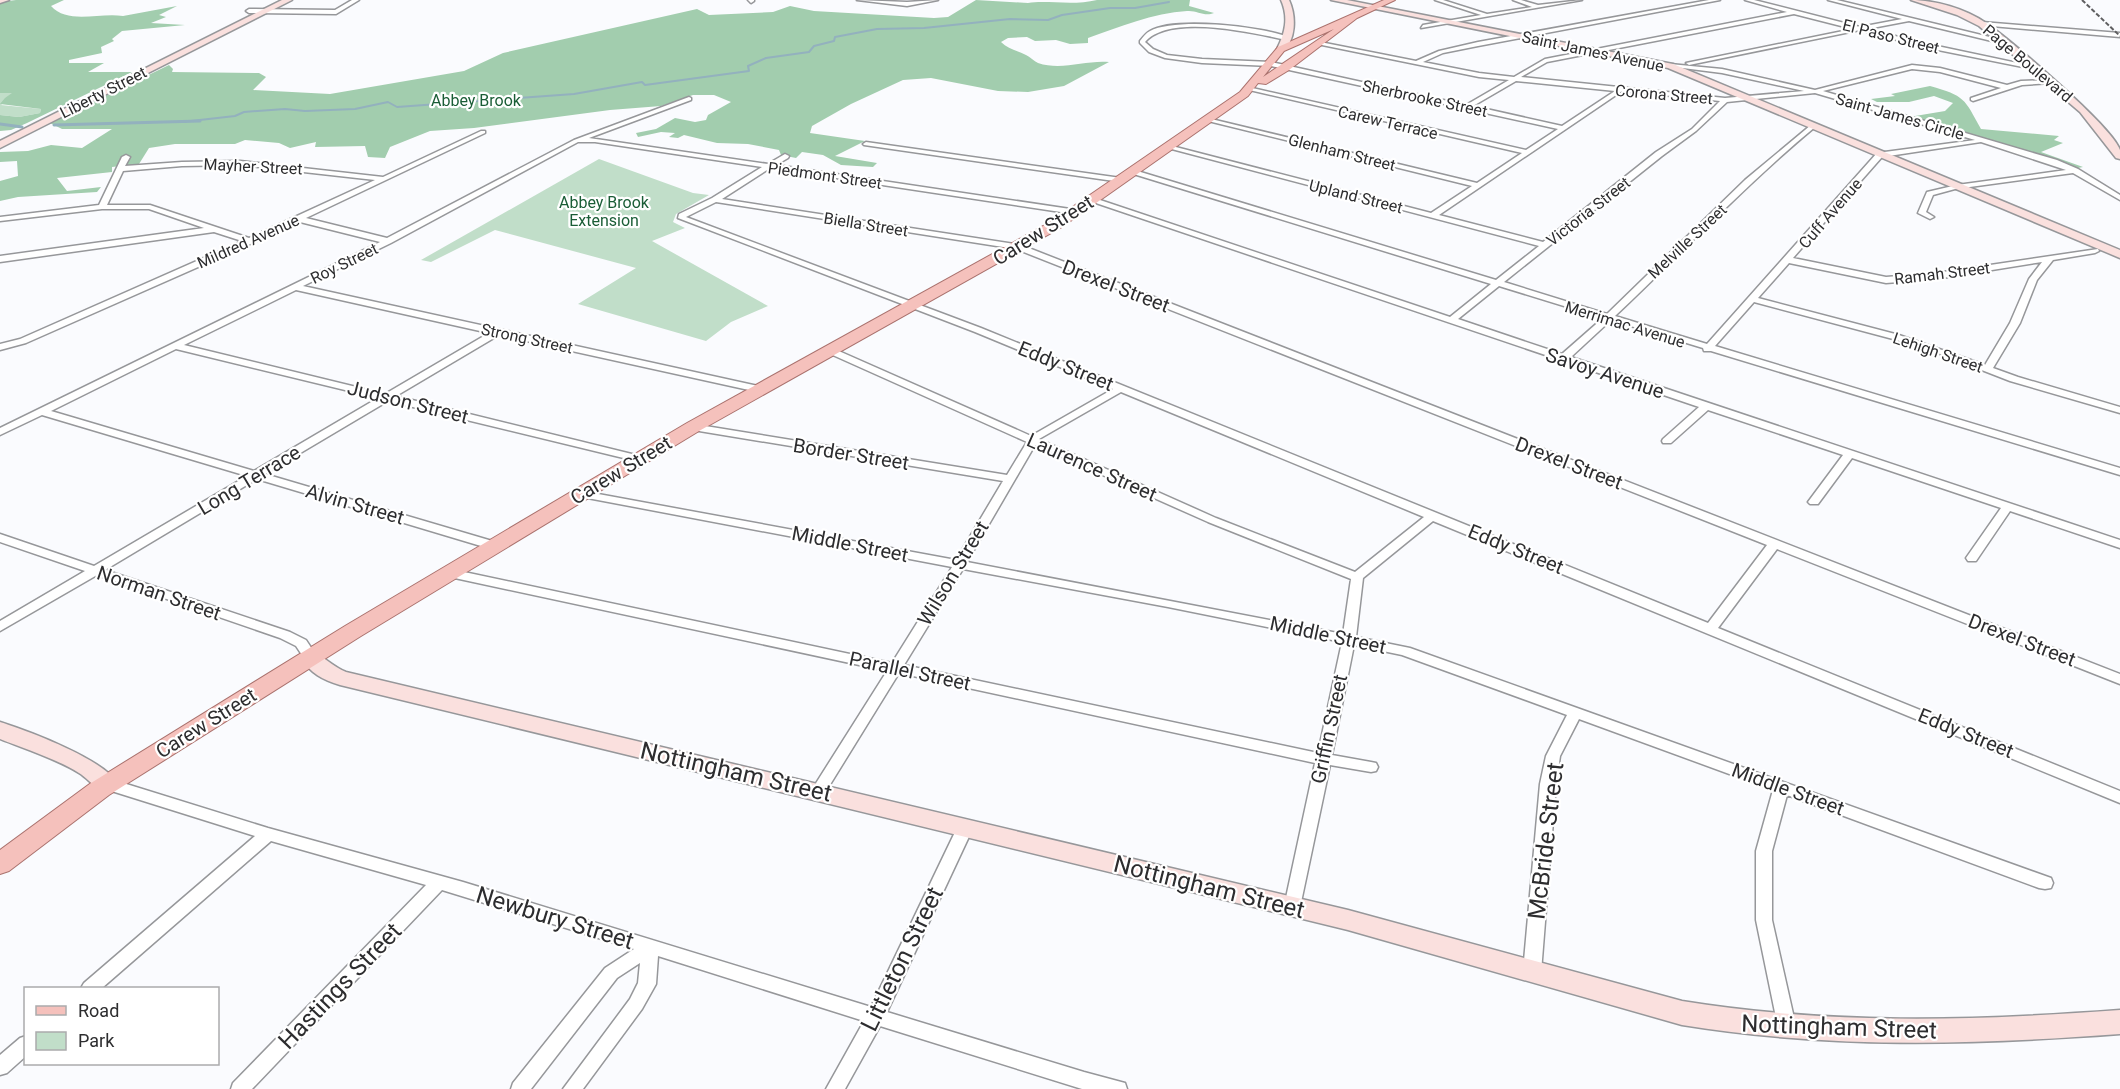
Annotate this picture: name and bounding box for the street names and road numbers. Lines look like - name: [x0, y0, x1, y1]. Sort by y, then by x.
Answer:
- street label: El Paso Street: [1840, 15, 1941, 58]
- street label: Page Boulevard: [1979, 20, 2076, 106]
- street label: Saint James Avenue: [1520, 27, 1666, 76]
- street label: Liberty Street: [57, 62, 150, 122]
- street label: Sherbrooke Street: [1361, 76, 1489, 121]
- street label: Corona Street: [1614, 81, 1713, 108]
- street label: Saint James Circle: [1833, 89, 1966, 144]
- street label: Carew Terrace: [1336, 102, 1440, 143]
- street label: Glenham Street: [1286, 130, 1397, 175]
- street label: Mayher Street: [203, 154, 303, 179]
- street label: Piedmont Street: [767, 158, 883, 193]
- street label: Victoria Street: [1543, 173, 1634, 250]
- street label: Cuff Avenue: [1795, 174, 1866, 252]
- street label: Upland Street: [1307, 176, 1405, 217]
- street label: Carew Street: [988, 190, 1098, 270]
- street label: Melville Street: [1644, 200, 1731, 283]
- street label: Biella Street: [822, 208, 909, 241]
- street label: Mildred Avenue: [194, 210, 302, 272]
- street label: Roy Street: [307, 239, 381, 288]
- street label: Drexel Street: [1059, 255, 1173, 317]
- street label: Ramah Street: [1893, 258, 1991, 289]
- street label: Merrimac Avenue: [1563, 297, 1687, 352]
- street label: Strong Street: [479, 320, 574, 357]
- street label: Lehigh Street: [1890, 328, 1985, 377]
- street label: Eddy Street: [1015, 336, 1117, 396]
- street label: Savoy Avenue: [1543, 343, 1667, 403]
- street label: Judson Street: [345, 375, 471, 429]
- street label: Laurence Street: [1023, 428, 1161, 506]
- street label: Carew Street: [566, 430, 676, 510]
- street label: Drexel Street: [1512, 432, 1626, 494]
- street label: Border Street: [791, 433, 911, 475]
- street label: Long Terrace: [193, 440, 305, 520]
- street label: Alvin Street: [303, 479, 407, 529]
- street label: Wilson Street: [912, 516, 994, 630]
- street label: Eddy Street: [1465, 519, 1567, 579]
- street label: Middle Street: [790, 521, 910, 567]
- street label: Norman Street: [94, 561, 224, 625]
- street label: Drexel Street: [1965, 609, 2079, 671]
- street label: Middle Street: [1268, 611, 1388, 659]
- street label: Parallel Street: [847, 646, 973, 696]
- street label: Griffin Street: [1306, 672, 1352, 786]
- street label: Carew Street: [151, 683, 261, 763]
- street label: Eddy Street: [1915, 703, 2017, 763]
- street label: Nottingham Street: [638, 736, 835, 808]
- street label: Middle Street: [1728, 758, 1848, 820]
- street label: McBride Street: [1522, 761, 1570, 921]
- street label: Nottingham Street: [1111, 850, 1307, 924]
- street label: Newbury Street: [473, 881, 637, 955]
- street label: Littleton Street: [855, 882, 949, 1036]
- street label: Hastings Street: [273, 917, 407, 1055]
- street label: Nottingham Street: [1741, 1010, 1937, 1044]

